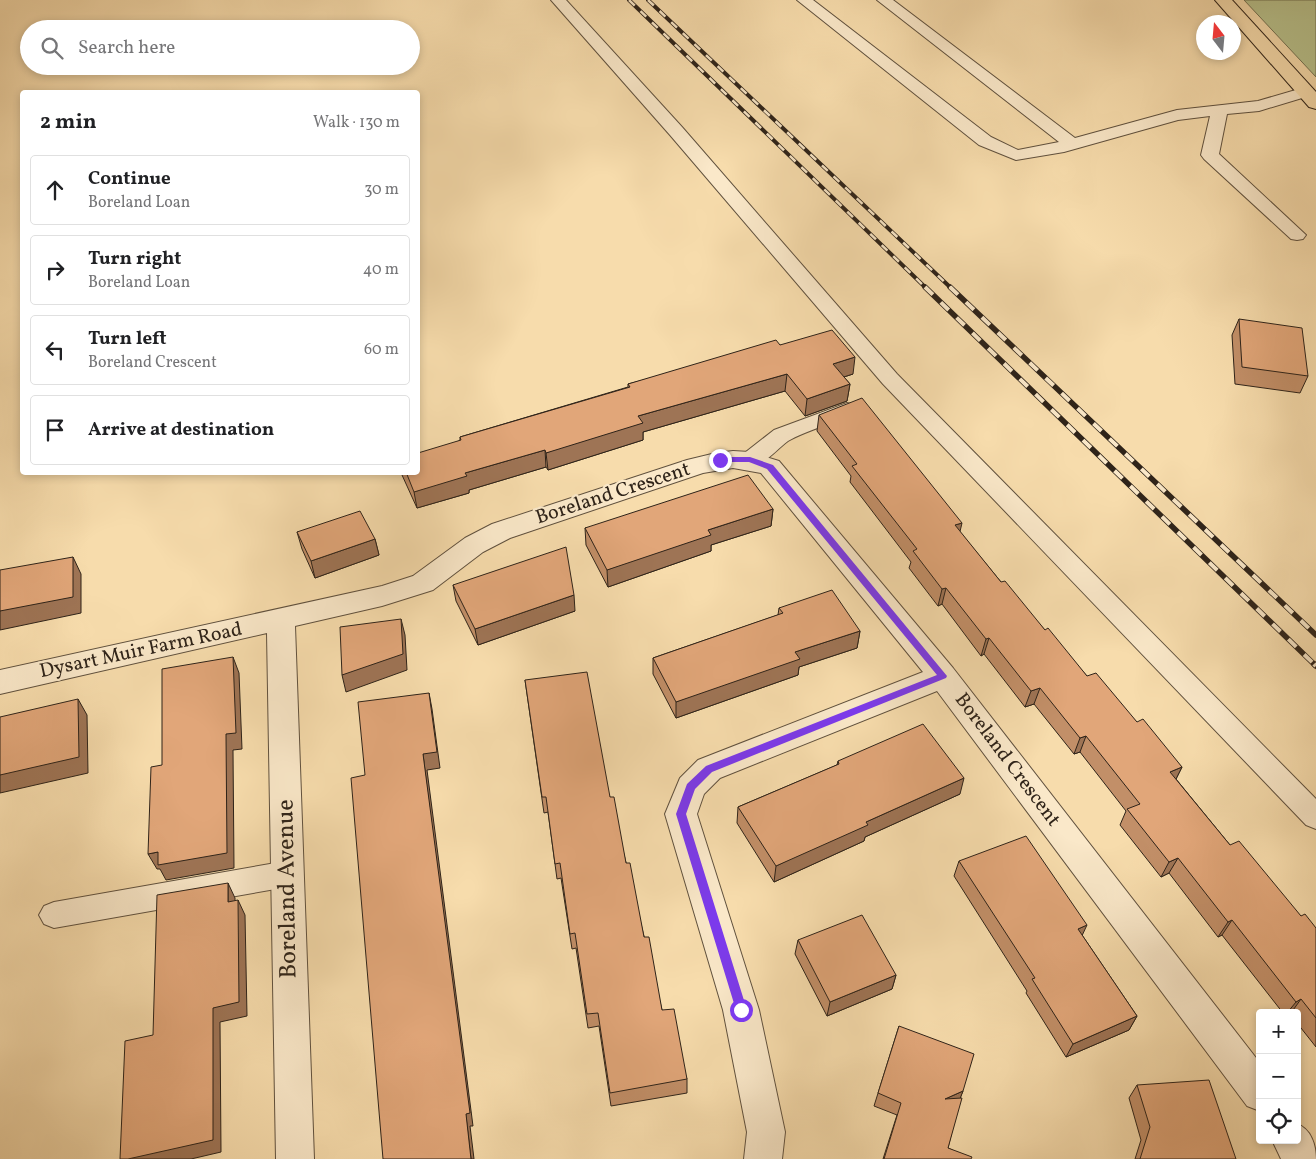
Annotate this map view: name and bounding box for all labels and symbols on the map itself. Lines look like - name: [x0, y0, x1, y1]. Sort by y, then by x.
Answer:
- north arrow: [1196, 15, 1241, 60]
- route end: [709, 449, 732, 472]
- street label: Boreland Crescent: [532, 456, 694, 532]
- street label: Dysart Muir Farm Road: [37, 616, 245, 686]
- street label: Boreland Crescent: [947, 687, 1067, 833]
- street label: Boreland Avenue: [269, 799, 307, 979]
- route start: [730, 999, 753, 1022]

